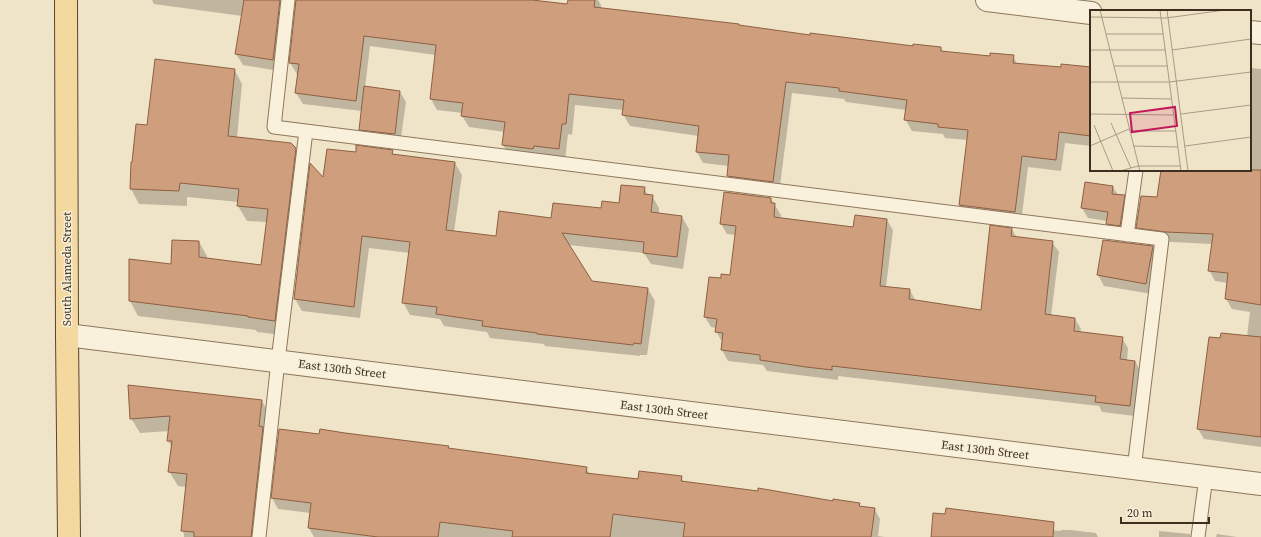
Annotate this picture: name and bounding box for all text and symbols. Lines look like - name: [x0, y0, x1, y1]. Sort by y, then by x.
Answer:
- inset map: [1090, 10, 1251, 171]
- street label: South Alameda Street: [59, 212, 75, 326]
- street label: East 130th Street: [297, 356, 387, 382]
- street label: East 130th Street: [619, 397, 709, 423]
- street label: East 130th Street: [940, 437, 1030, 463]
- scale bar: [1121, 499, 1209, 525]
- text: 20 m: [1127, 505, 1153, 521]

